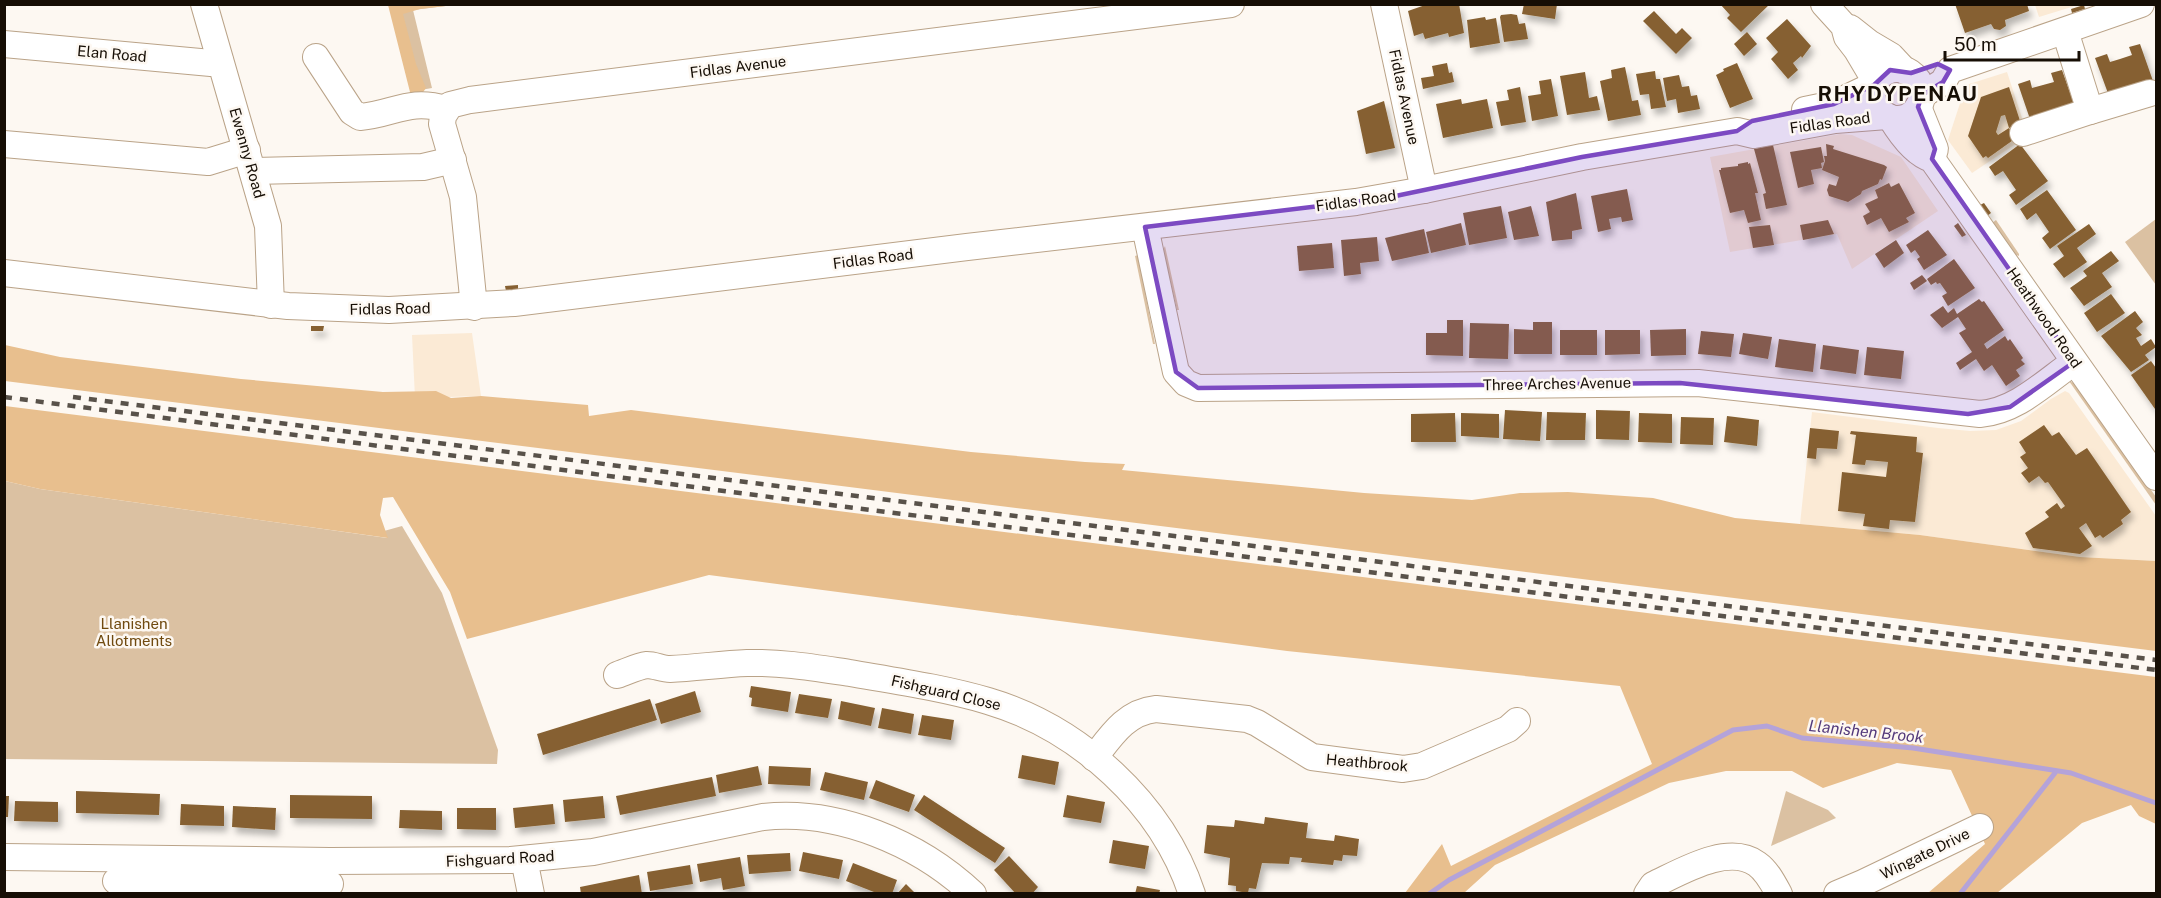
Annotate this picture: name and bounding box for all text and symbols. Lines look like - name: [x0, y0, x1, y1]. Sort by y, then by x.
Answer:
- scale bar: [1945, 24, 2078, 62]
- text: 50 m: [1954, 34, 1997, 55]
- street label: Elan Road: [77, 42, 148, 65]
- street label: Fidlas Avenue: [1386, 48, 1423, 146]
- street label: Fidlas Avenue: [689, 52, 787, 81]
- district label: RHYDYPENAU: [1817, 81, 1979, 106]
- street label: Ewenny Road: [226, 106, 269, 200]
- street label: Fidlas Road: [1789, 108, 1871, 137]
- street label: Fidlas Road: [1315, 186, 1397, 215]
- street label: Fidlas Road: [832, 245, 914, 272]
- street label: Heathwood Road: [2003, 264, 2085, 371]
- street label: Fidlas Road: [349, 299, 431, 318]
- street label: Three Arches Avenue: [1483, 374, 1631, 393]
- park label: Llanishen Allotments: [96, 615, 172, 649]
- street label: Fishguard Close: [889, 672, 1003, 713]
- water label: Llanishen Brook: [1808, 716, 1925, 747]
- street label: Heathbrook: [1325, 750, 1409, 775]
- street label: Wingate Drive: [1877, 825, 1972, 883]
- street label: Fishguard Road: [445, 847, 555, 870]

